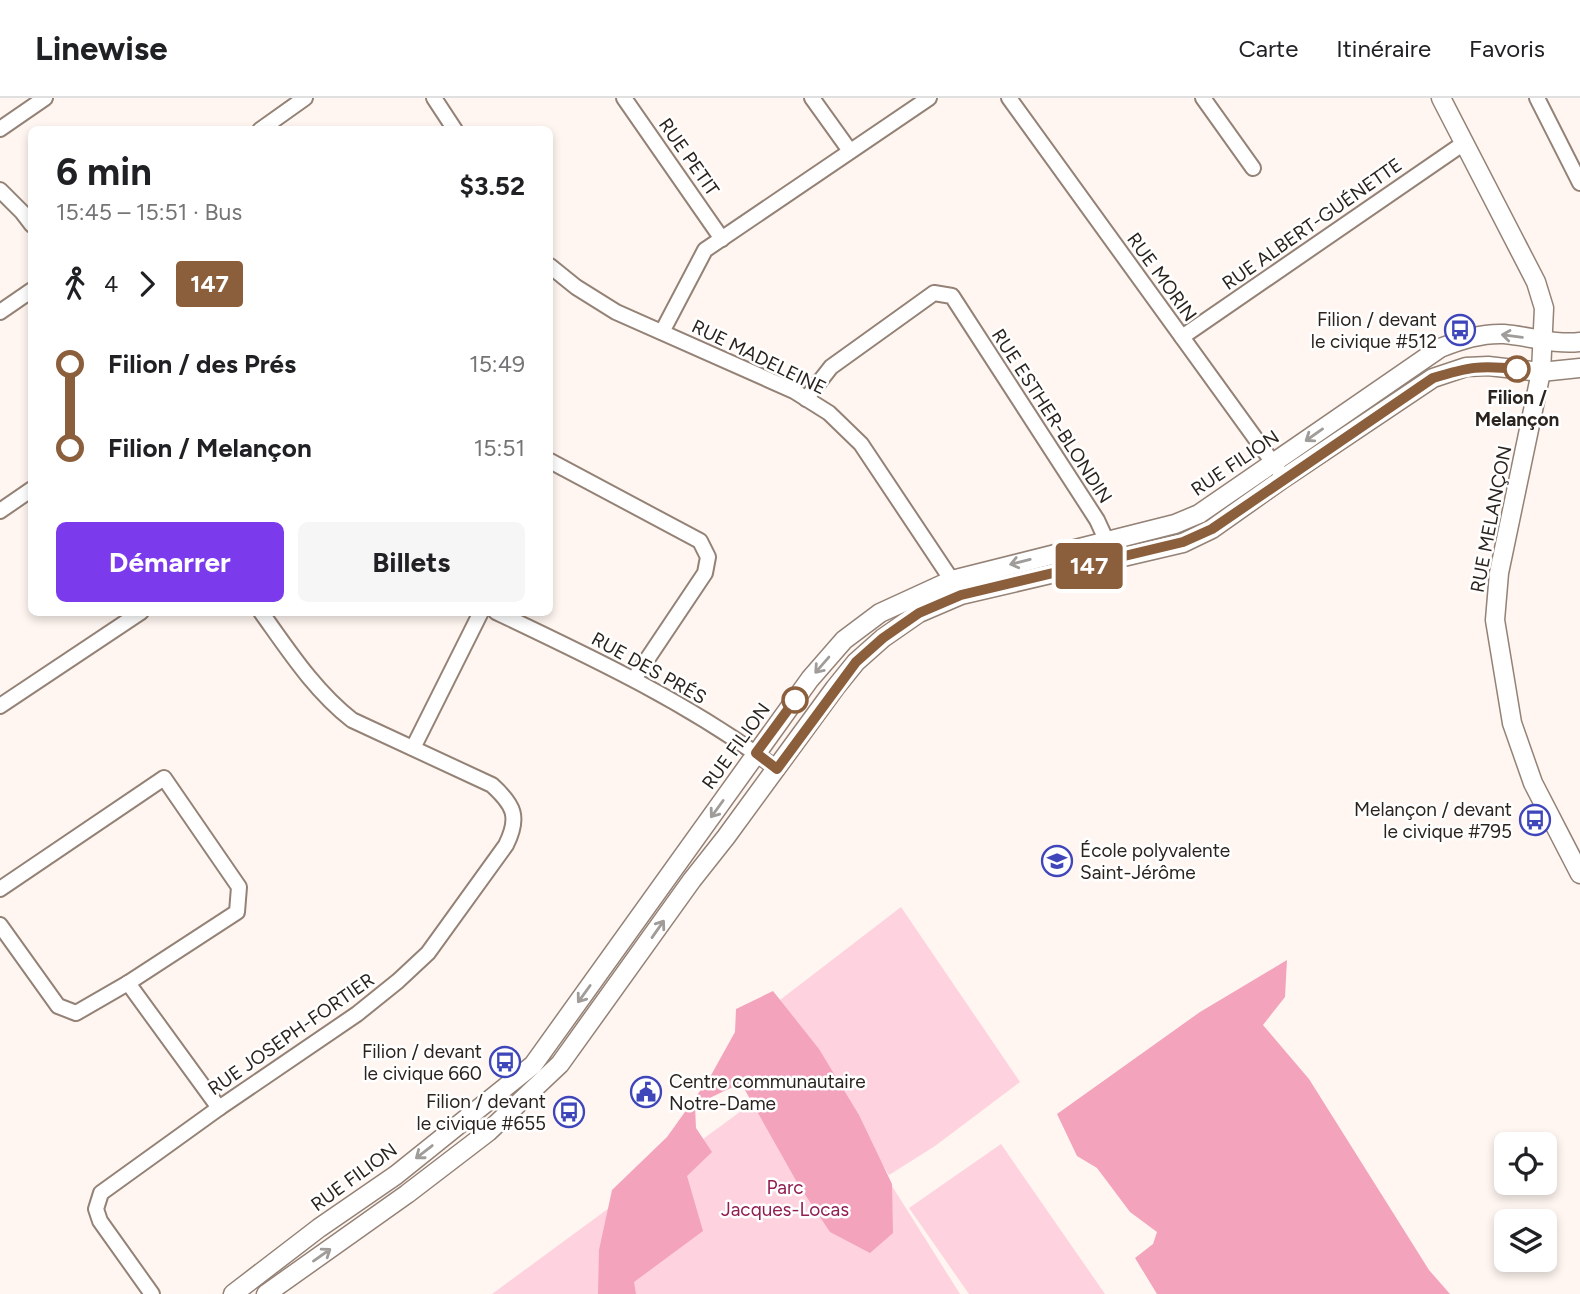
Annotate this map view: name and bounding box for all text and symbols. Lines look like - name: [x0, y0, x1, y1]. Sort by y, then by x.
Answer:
- text: Linewise: [35, 29, 168, 68]
- text: Carte: [1238, 34, 1298, 63]
- text: Itinéraire: [1336, 34, 1431, 63]
- text: Favoris: [1469, 34, 1545, 63]
- street label: RUE PETIT: [654, 114, 724, 201]
- text: 6 min: [56, 149, 152, 195]
- street label: RUE ALBERT-GUÉNETTE: [1218, 153, 1406, 295]
- text: $3.52: [460, 170, 525, 202]
- text: 15:45 – 15:51 · Bus: [56, 198, 242, 226]
- street label: RUE MORIN: [1122, 228, 1202, 326]
- icon: walk: [56, 265, 94, 303]
- icon: forward: [128, 265, 166, 303]
- text: 147: [190, 269, 229, 298]
- text: 4: [104, 270, 118, 298]
- place label: Filion / devant le civique #512: [1311, 308, 1437, 353]
- bus stop icon: Filion / devant le civique #512: [1443, 313, 1477, 347]
- street label: RUE MADELEINE: [688, 314, 830, 400]
- street label: RUE ESTHER-BLONDIN: [987, 324, 1117, 508]
- one-way arrow: [1502, 329, 1524, 342]
- text: Filion / des Prés: [108, 348, 296, 380]
- text: 15:49: [469, 350, 525, 378]
- marker: Filion / Melançon: [1504, 356, 1530, 382]
- place label: Filion / Melançon: [1475, 386, 1559, 431]
- street label: RUE FILION: [1187, 425, 1283, 501]
- one-way arrow: [1305, 428, 1324, 442]
- text: Filion / Melançon: [108, 432, 312, 464]
- text: 15:51: [474, 434, 525, 462]
- street label: RUE MELANÇON: [1465, 444, 1517, 594]
- button: Démarrer: [56, 522, 284, 602]
- button: Billets: [298, 522, 525, 602]
- line badge: 147: [1049, 543, 1129, 589]
- text: 147: [1070, 551, 1108, 580]
- one-way arrow: [1009, 556, 1032, 569]
- street label: RUE DES PRÉS: [588, 627, 710, 709]
- one-way arrow: [814, 656, 830, 674]
- unlabelled marker: [782, 687, 808, 713]
- street label: RUE FILION: [697, 698, 775, 794]
- place label: Melançon / devant le civique #795: [1354, 798, 1512, 843]
- one-way arrow: [709, 799, 724, 818]
- bus stop icon: Melançon / devant le civique #795: [1518, 803, 1552, 837]
- place label: École polyvalente Saint-Jérôme: [1080, 839, 1230, 884]
- school or university icon: École polyvalente Saint-Jérôme: [1040, 844, 1074, 878]
- one-way arrow: [650, 920, 665, 939]
- street label: RUE JOSEPH-FORTIER: [203, 968, 379, 1100]
- one-way arrow: [577, 984, 591, 1003]
- place label: Filion / devant le civique 660: [362, 1040, 482, 1085]
- bus stop icon: Filion / devant le civique 660: [488, 1045, 522, 1079]
- place label: Centre communautaire Notre-Dame: [669, 1070, 866, 1115]
- public building icon: Centre communautaire Notre-Dame: [629, 1075, 663, 1109]
- place label: Filion / devant le civique #655: [417, 1090, 546, 1135]
- bus stop icon: Filion / devant le civique #655: [552, 1095, 586, 1129]
- map controls: [1494, 1132, 1557, 1272]
- button: locate: [1494, 1132, 1557, 1195]
- street label: RUE FILION: [306, 1138, 402, 1216]
- one-way arrow: [415, 1145, 433, 1160]
- park label: Parc Jacques-Locas: [721, 1176, 849, 1221]
- button: layers: [1494, 1209, 1557, 1272]
- one-way arrow: [312, 1248, 331, 1262]

